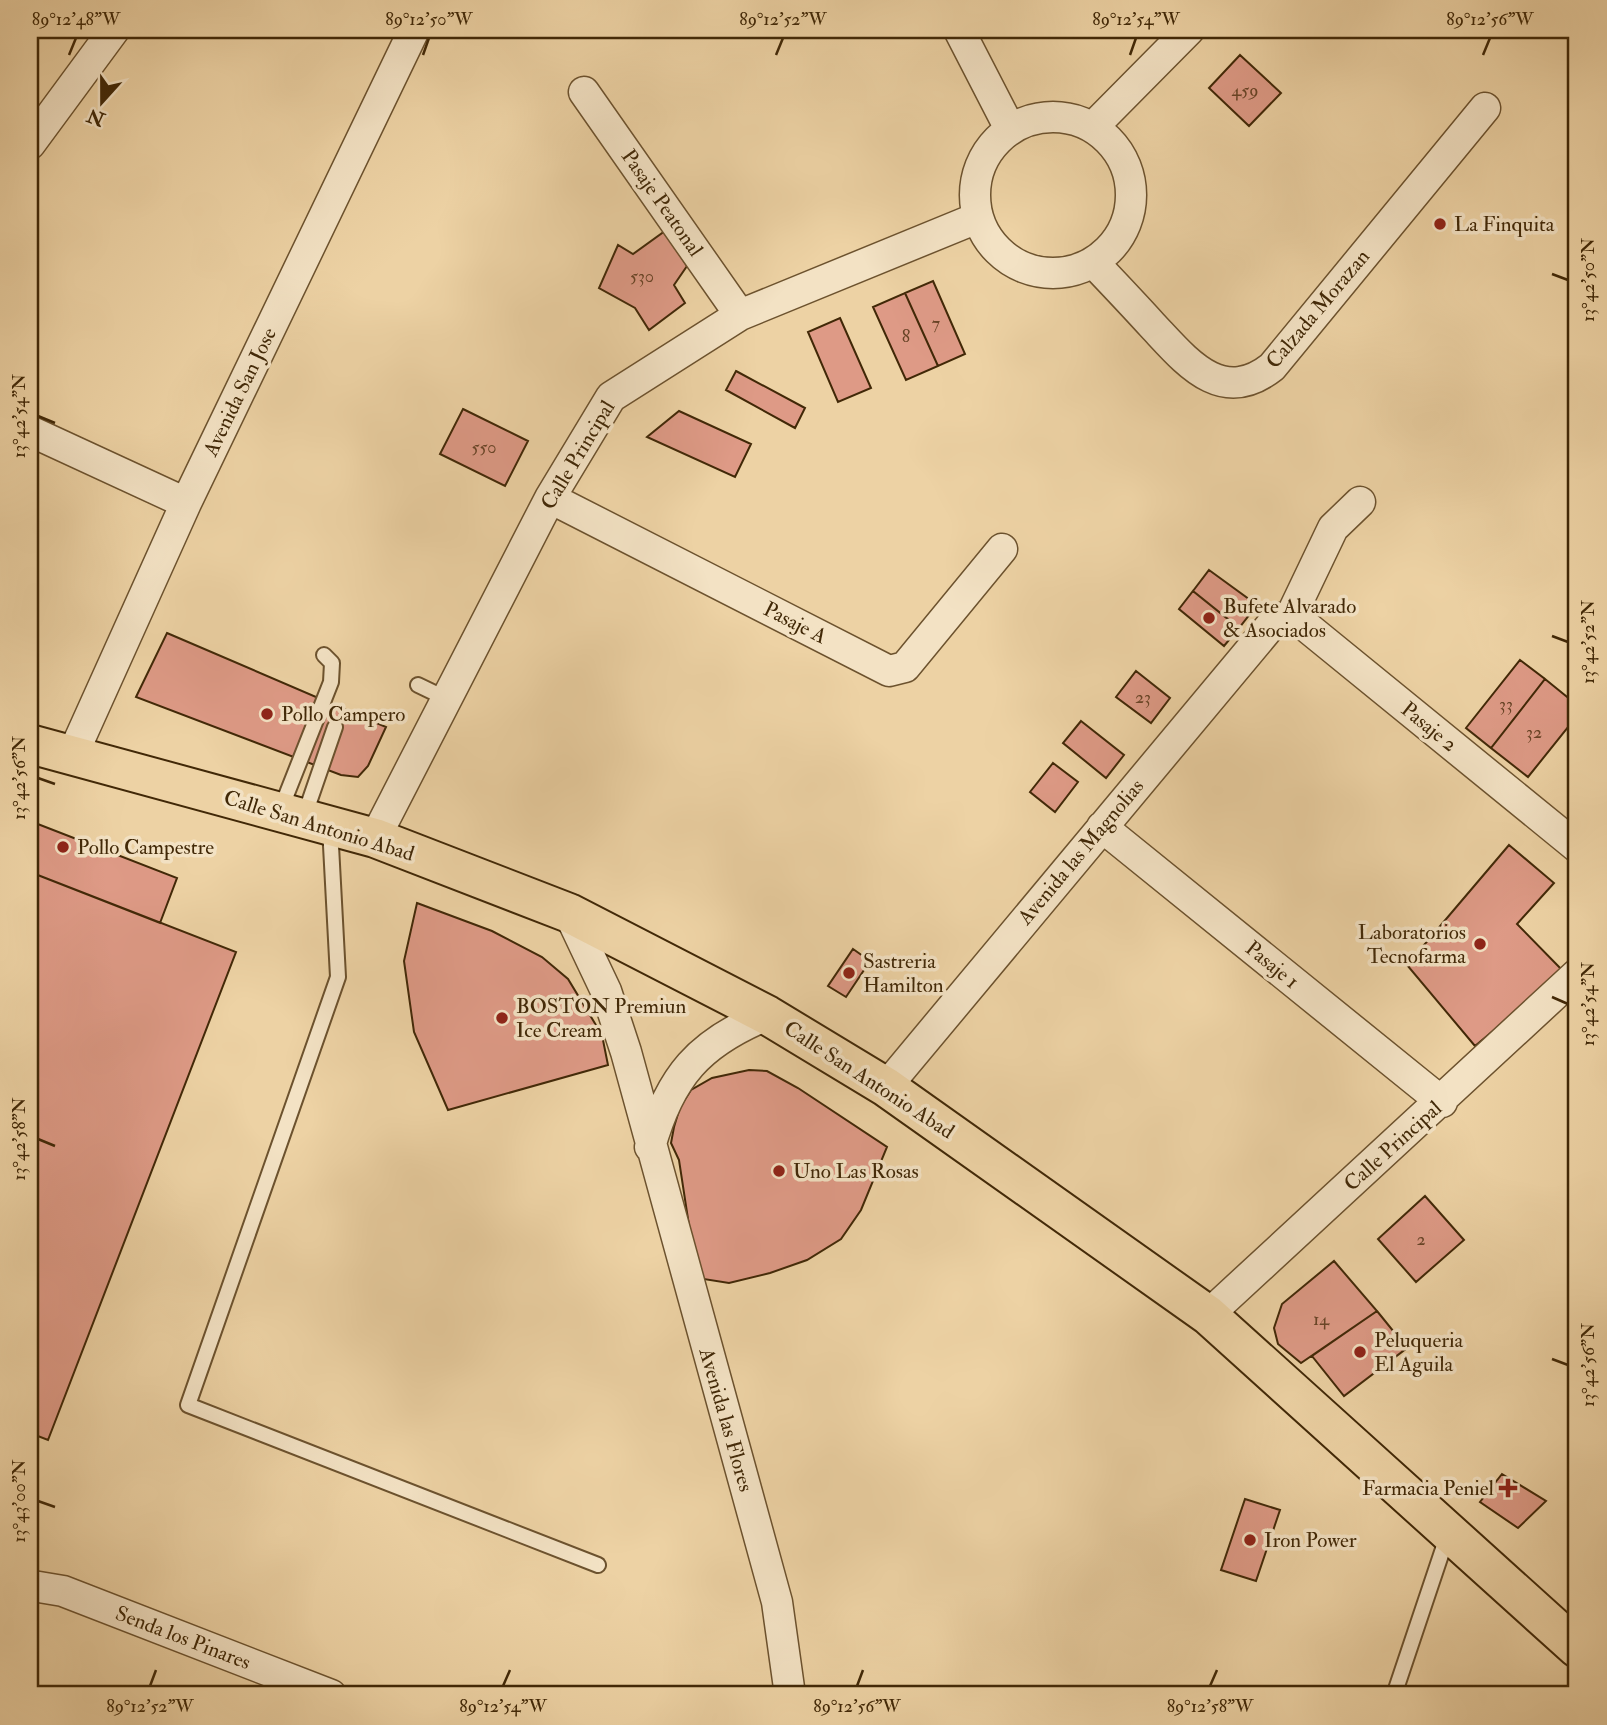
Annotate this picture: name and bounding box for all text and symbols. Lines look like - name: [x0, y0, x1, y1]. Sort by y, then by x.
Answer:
- text: 89°12'48"W: [32, 8, 121, 31]
- text: 89°12'50"W: [385, 8, 473, 31]
- text: 89°12'52"W: [739, 8, 827, 31]
- text: 89°12'54"W: [1092, 8, 1180, 31]
- text: 89°12'56"W: [1446, 8, 1534, 31]
- north arrow: [66, 66, 136, 136]
- house number: 459: [1232, 79, 1258, 102]
- text: N: [83, 102, 109, 132]
- street label: Pasaje Peatonal: [615, 144, 709, 263]
- place label: La Finquita: [1454, 211, 1555, 238]
- marker: La Finquita: [1432, 216, 1448, 232]
- text: 13°42'50"N: [1577, 238, 1600, 322]
- street label: Calzada Morazan: [1260, 244, 1376, 374]
- house number: 530: [630, 265, 654, 288]
- house number: 7: [932, 312, 940, 335]
- street label: Avenida San Jose: [197, 323, 283, 462]
- house number: 8: [902, 325, 910, 348]
- text: 13°42'54"N: [8, 374, 31, 458]
- street label: Calle Principal: [535, 395, 621, 515]
- house number: 550: [472, 436, 496, 459]
- place label: Bufete Alvarado & Asociados: [1223, 593, 1356, 644]
- street label: Pasaje A: [759, 596, 831, 650]
- text: 13°42'52"N: [1577, 600, 1600, 684]
- marker: Bufete Alvarado & Asociados: [1201, 610, 1217, 626]
- house number: 23: [1135, 686, 1151, 709]
- house number: 33: [1499, 693, 1513, 716]
- street label: Pasaje 2: [1395, 696, 1463, 758]
- place label: Pollo Campero: [281, 701, 405, 728]
- marker: Pollo Campero: [259, 706, 275, 722]
- house number: 32: [1526, 721, 1542, 744]
- text: 13°42'56"N: [8, 736, 31, 820]
- street label: Avenida las Magnolias: [1011, 773, 1150, 931]
- street label: Calle San Antonio Abad: [221, 784, 418, 868]
- place label: Pollo Campestre: [77, 834, 214, 861]
- marker: Pollo Campestre: [55, 839, 71, 855]
- place label: Laboratorios Tecnofarma: [1358, 919, 1466, 970]
- street label: Pasaje 1: [1239, 935, 1305, 995]
- marker: Laboratorios Tecnofarma: [1472, 936, 1488, 952]
- place label: Sastreria Hamilton: [863, 948, 944, 999]
- text: 13°42'54"N: [1577, 962, 1600, 1046]
- marker: Sastreria Hamilton: [841, 965, 857, 981]
- place label: BOSTON Premiun Ice Cream: [516, 993, 686, 1044]
- marker: BOSTON Premiun Ice Cream: [494, 1010, 510, 1026]
- street label: Calle San Antonio Abad: [779, 1015, 960, 1146]
- street label: Calle Principal: [1338, 1095, 1448, 1197]
- text: 13°42'58"N: [8, 1097, 31, 1181]
- place label: Uno Las Rosas: [793, 1158, 919, 1185]
- marker: Uno Las Rosas: [771, 1163, 787, 1179]
- house number: 2: [1416, 1228, 1426, 1251]
- house number: 14: [1313, 1308, 1330, 1331]
- text: 13°42'56"N: [1577, 1323, 1600, 1407]
- place label: Peluqueria El Aguila: [1374, 1327, 1464, 1378]
- street label: Avenida las Flores: [692, 1344, 759, 1495]
- marker: Peluqueria El Aguila: [1352, 1344, 1368, 1360]
- text: 13°43'00"N: [8, 1459, 31, 1543]
- place label: Farmacia Peniel: [1362, 1475, 1495, 1502]
- marker: Farmacia Peniel: [1500, 1480, 1516, 1496]
- place label: Iron Power: [1264, 1527, 1357, 1554]
- marker: Iron Power: [1242, 1532, 1258, 1548]
- street label: Senda los Pinares: [112, 1600, 254, 1676]
- text: 89°12'52"W: [106, 1695, 194, 1718]
- text: 89°12'54"W: [459, 1695, 547, 1718]
- text: 89°12'56"W: [813, 1695, 901, 1718]
- text: 89°12'58"W: [1167, 1695, 1254, 1718]

